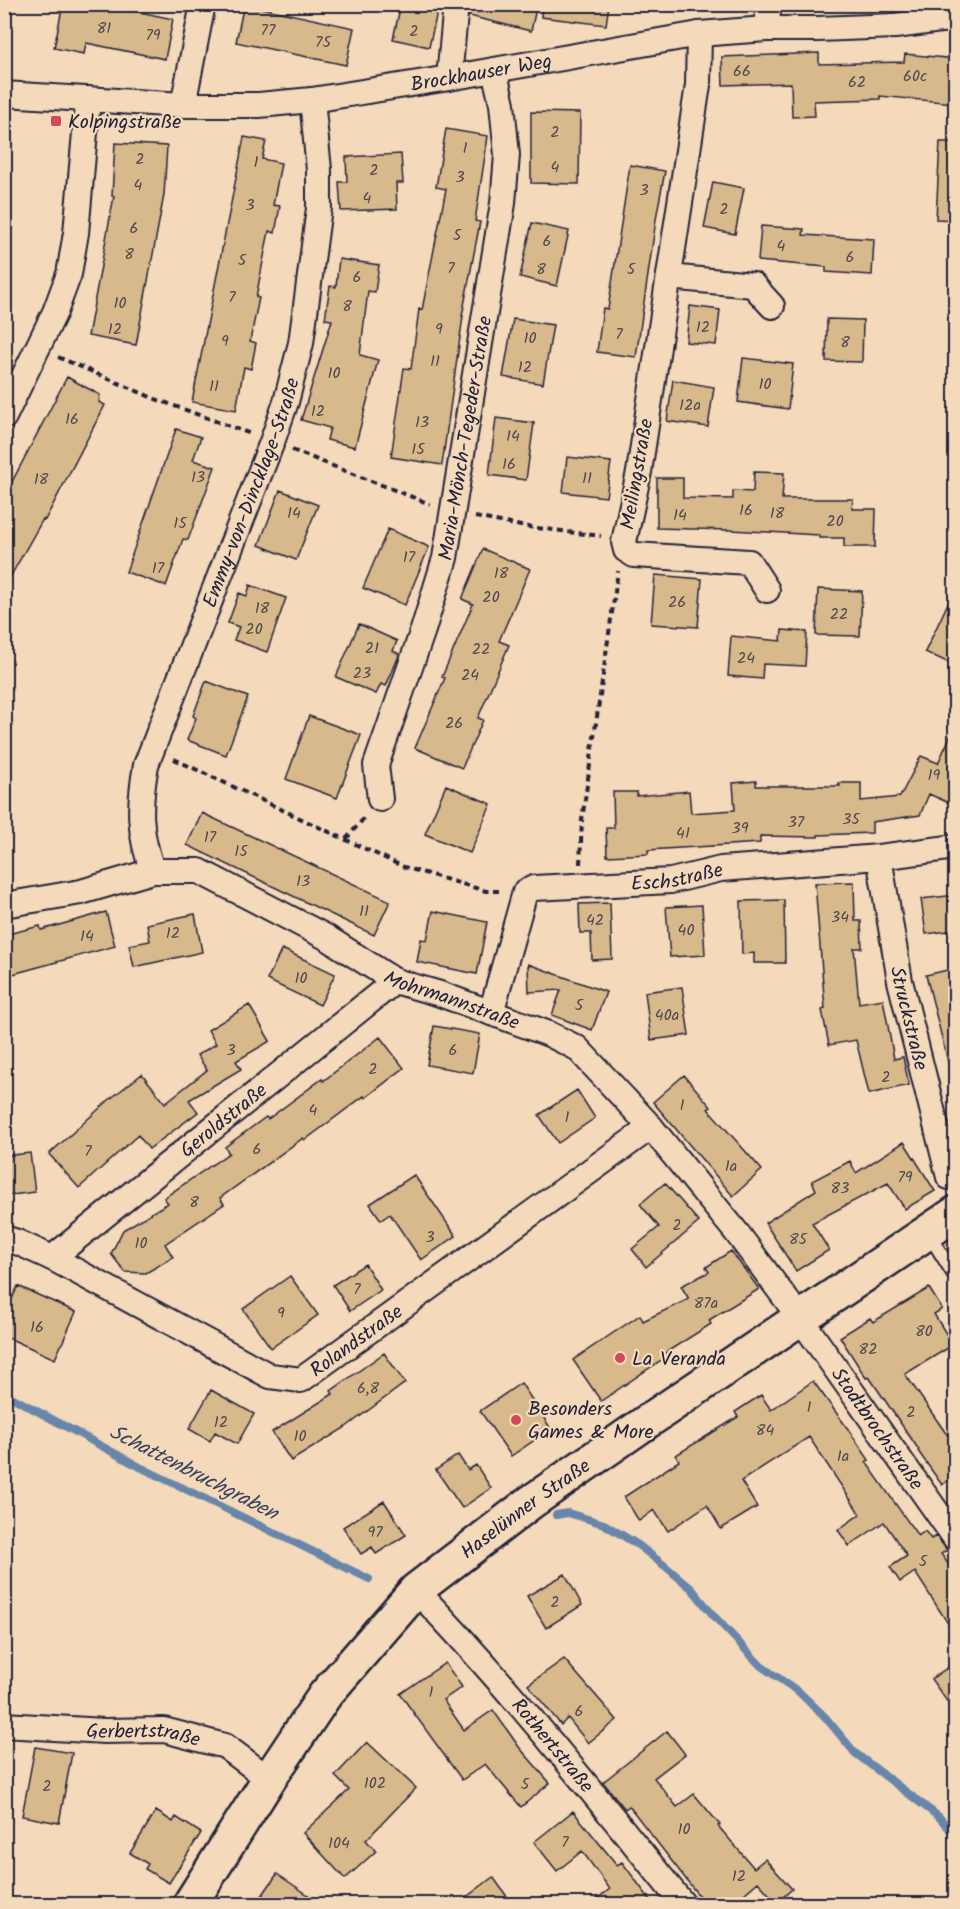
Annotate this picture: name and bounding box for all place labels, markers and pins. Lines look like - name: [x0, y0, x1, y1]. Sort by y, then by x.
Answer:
- place label: Kolpingstraße: [68, 107, 181, 139]
- marker: Kolpingstraße: [49, 114, 63, 128]
- place label: La Veranda: [632, 1344, 726, 1376]
- marker: La Veranda: [613, 1351, 627, 1365]
- place label: Besonders Games & More: [528, 1394, 654, 1449]
- marker: Besonders Games & More: [509, 1413, 523, 1427]

